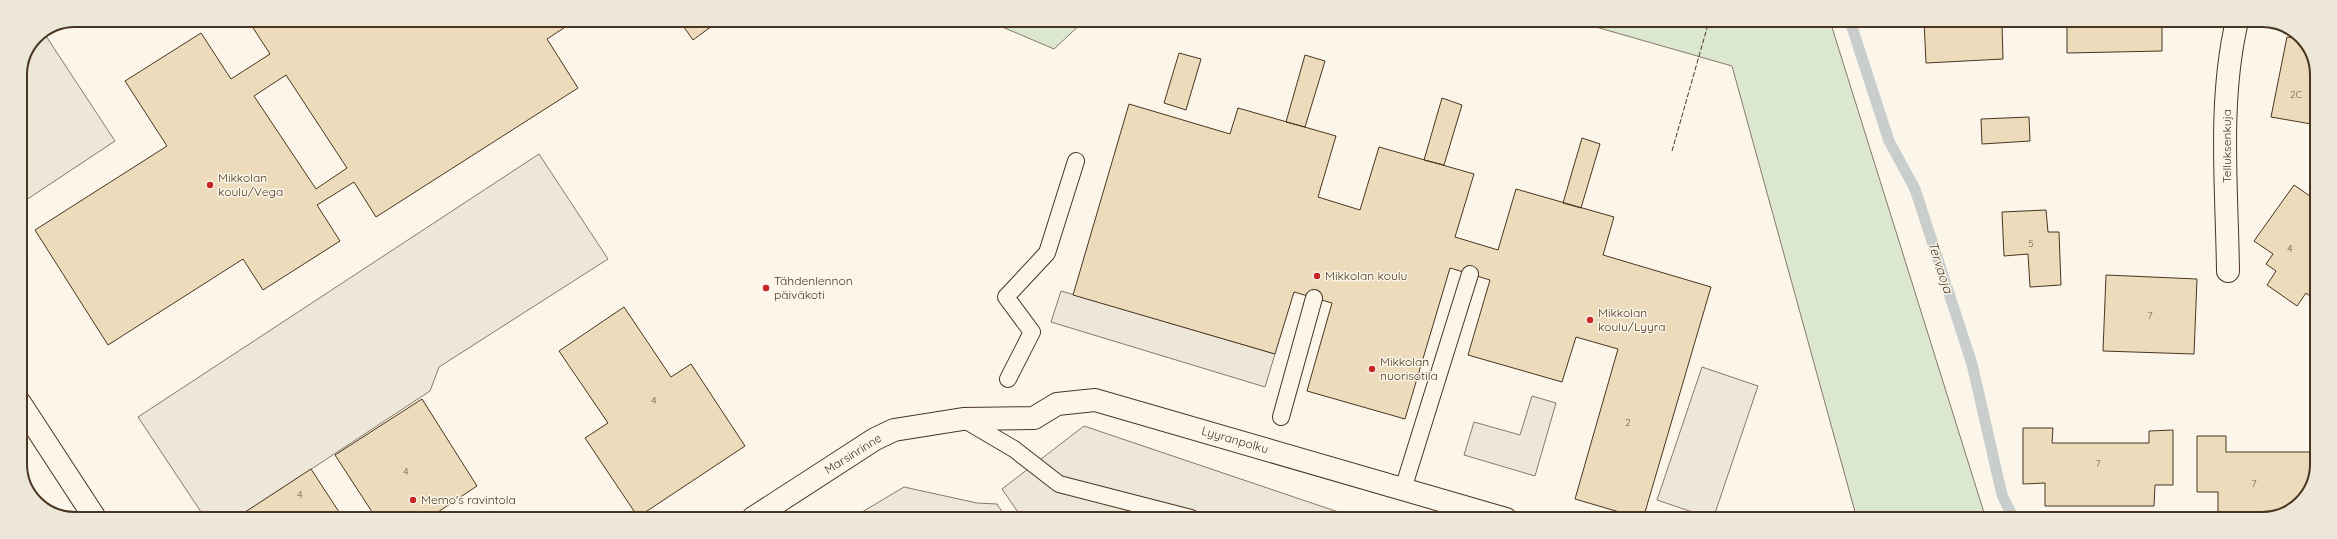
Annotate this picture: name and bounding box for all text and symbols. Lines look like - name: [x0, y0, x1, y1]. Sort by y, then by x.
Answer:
- house number: 2C: [2290, 88, 2303, 101]
- street label: Telluksenkuja: [2219, 109, 2234, 183]
- place label: Mikkolan koulu/Vega: [218, 170, 283, 199]
- marker: Mikkolan koulu/Vega: [205, 180, 215, 190]
- house number: 5: [2028, 237, 2034, 250]
- water label: Tervaoja: [1925, 239, 1957, 296]
- house number: 4: [2287, 242, 2293, 255]
- place label: Mikkolan koulu: [1325, 268, 1407, 283]
- marker: Mikkolan koulu: [1312, 271, 1322, 281]
- place label: Tähdenlennon päiväkoti: [774, 273, 853, 302]
- marker: Tähdenlennon päiväkoti: [761, 283, 771, 293]
- place label: Mikkolan koulu/Lyyra: [1598, 305, 1666, 334]
- house number: 7: [2147, 309, 2153, 322]
- marker: Mikkolan koulu/Lyyra: [1585, 315, 1595, 325]
- place label: Mikkolan nuorisotila: [1380, 354, 1438, 383]
- marker: Mikkolan nuorisotila: [1367, 364, 1377, 374]
- house number: 4: [651, 394, 657, 407]
- house number: 2: [1625, 416, 1631, 429]
- street label: Lyyranpolku: [1200, 423, 1270, 456]
- street label: Marsinrinne: [821, 430, 884, 477]
- house number: 7: [2095, 457, 2101, 470]
- house number: 4: [403, 465, 409, 478]
- house number: 7: [2251, 477, 2257, 490]
- house number: 4: [297, 488, 303, 501]
- place label: Memo's ravintola: [421, 492, 516, 507]
- marker: Memo's ravintola: [408, 495, 418, 505]

